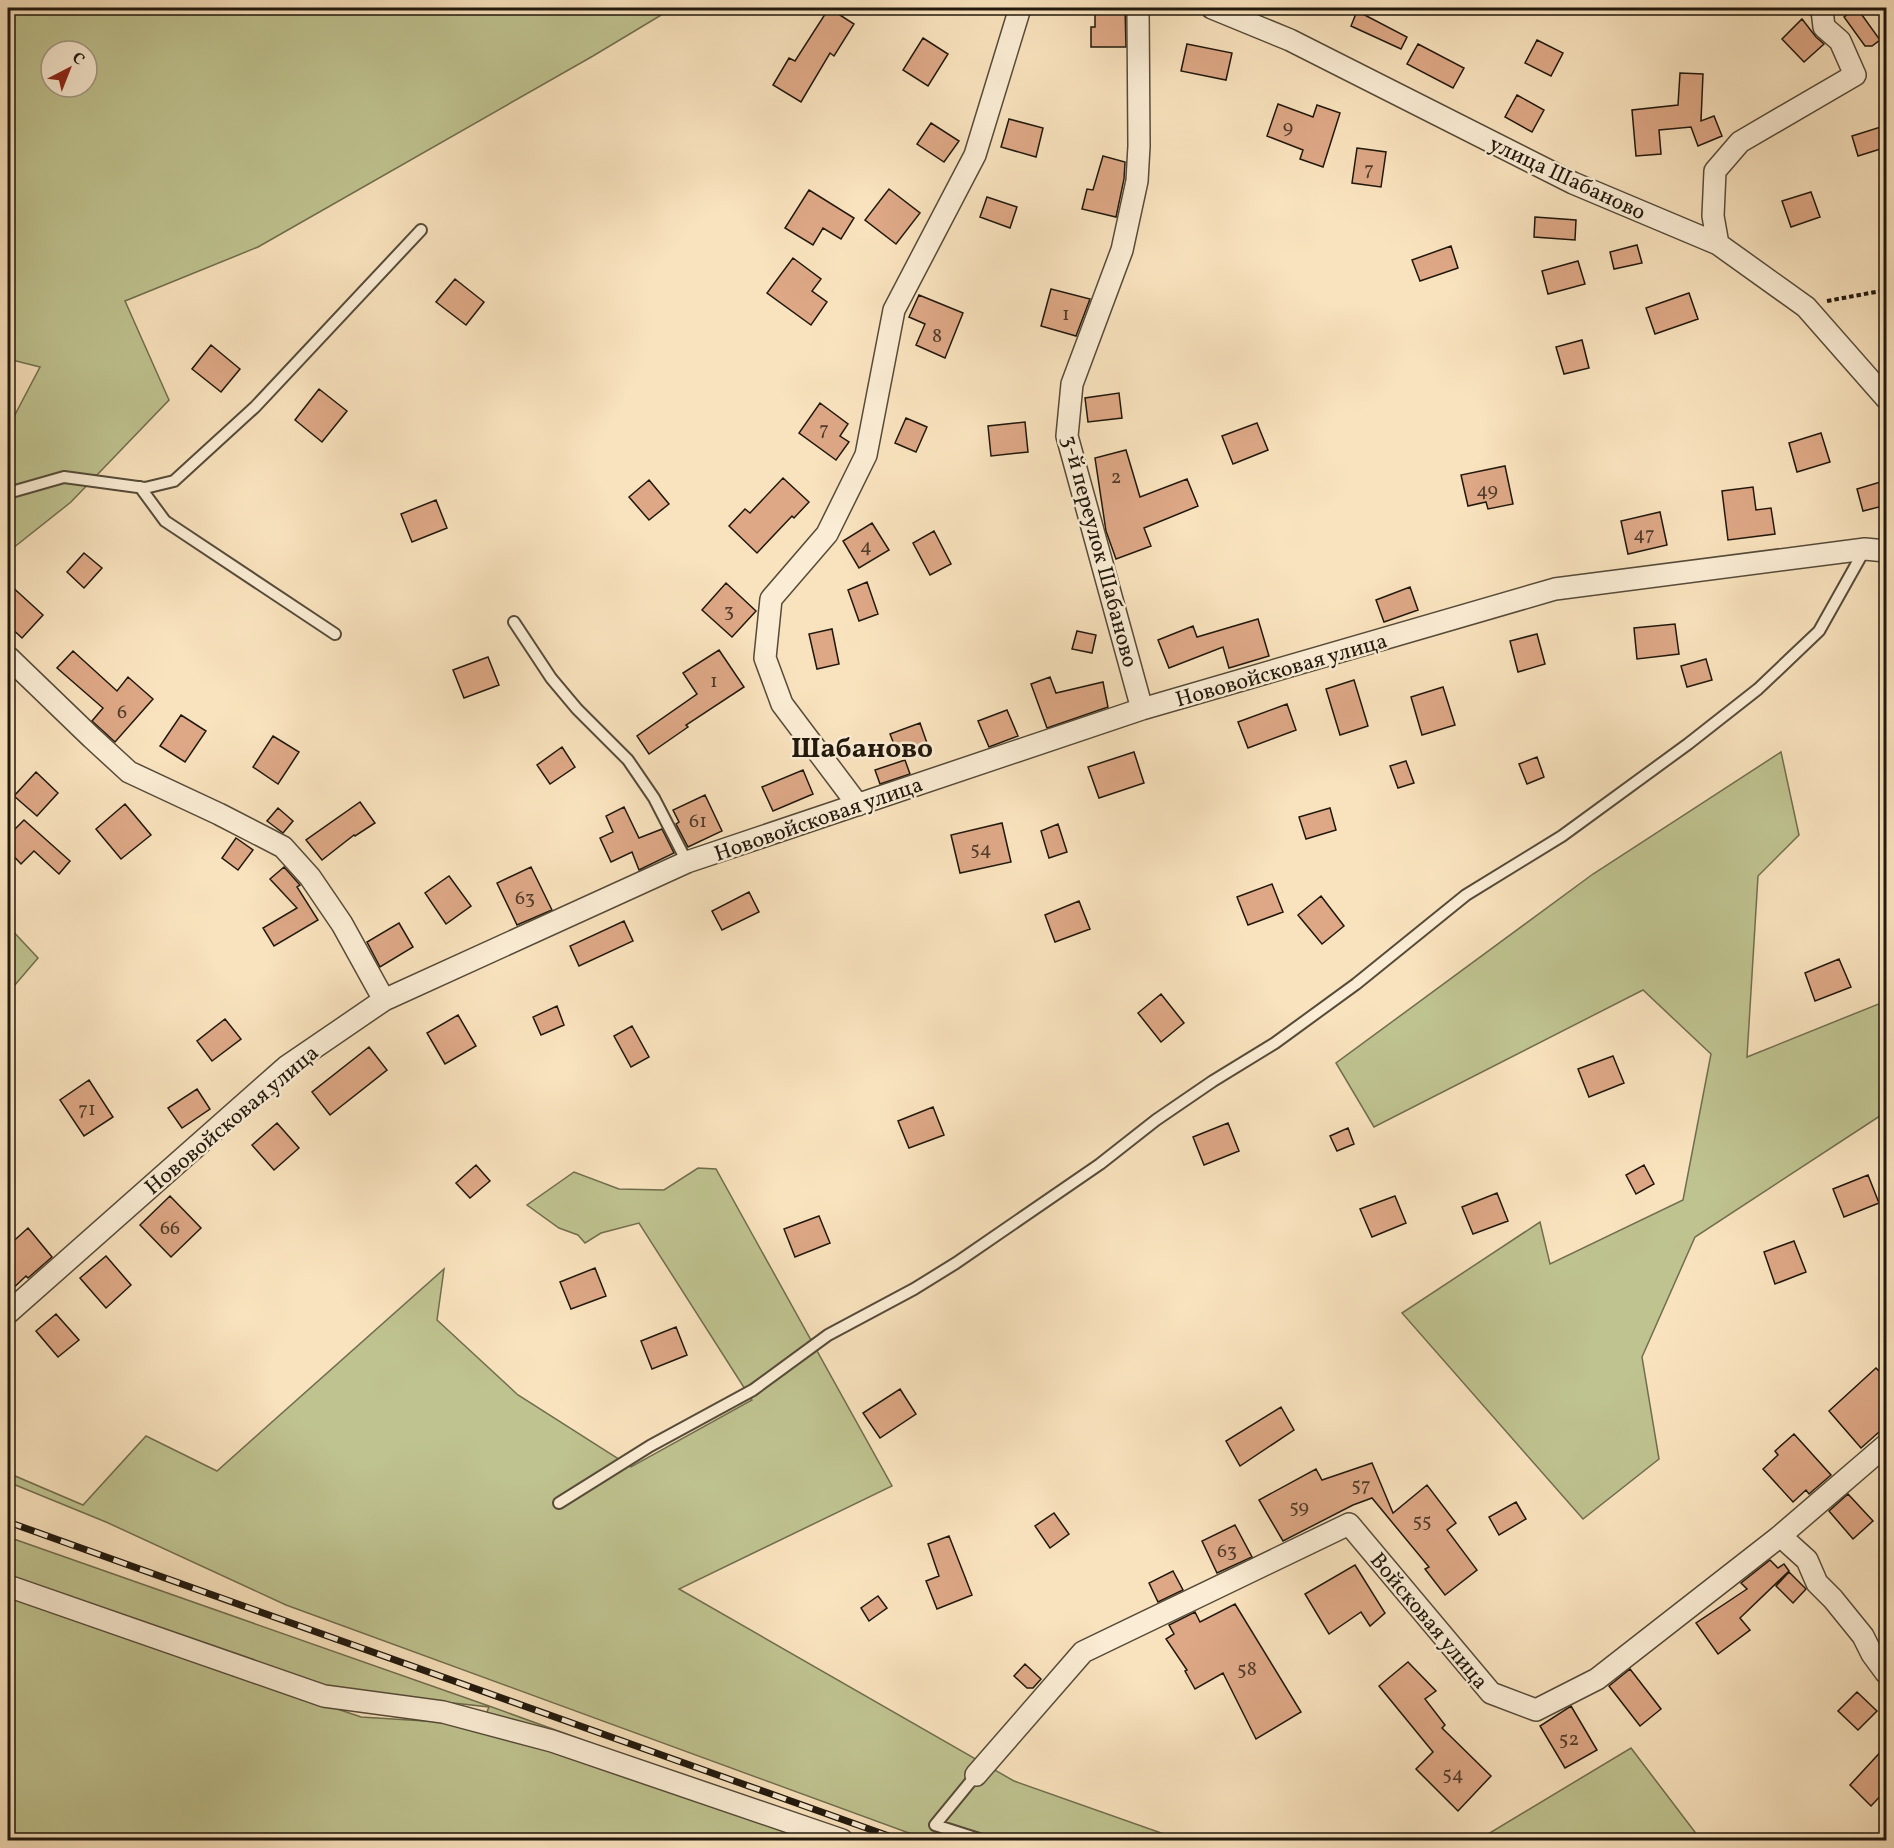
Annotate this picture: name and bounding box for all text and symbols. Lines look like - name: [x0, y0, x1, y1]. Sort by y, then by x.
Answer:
- north arrow: [39, 39, 99, 99]
- text: С: [67, 48, 89, 71]
- house number: 9: [1283, 114, 1293, 142]
- street label: улица Шабаново: [1484, 129, 1650, 229]
- house number: 7: [1364, 156, 1374, 184]
- house number: 1: [1062, 301, 1070, 329]
- house number: 8: [932, 323, 942, 351]
- house number: 7: [819, 416, 829, 444]
- street label: 3-й переулок Шабаново: [1053, 432, 1145, 671]
- house number: 2: [1111, 464, 1121, 492]
- house number: 49: [1476, 477, 1498, 505]
- house number: 47: [1633, 521, 1655, 549]
- house number: 4: [860, 533, 872, 561]
- house number: 3: [724, 598, 734, 626]
- street label: Нововойсковая улица: [1172, 626, 1391, 716]
- house number: 1: [710, 668, 718, 696]
- house number: 6: [117, 699, 127, 727]
- district label: Шабаново: [791, 730, 933, 769]
- street label: Нововойсковая улица: [710, 770, 927, 871]
- house number: 61: [689, 808, 707, 836]
- house number: 54: [970, 836, 992, 864]
- house number: 63: [515, 885, 535, 913]
- street label: Нововойсковая улица: [139, 1039, 326, 1203]
- house number: 71: [78, 1096, 96, 1124]
- house number: 66: [160, 1215, 180, 1243]
- house number: 57: [1351, 1472, 1371, 1500]
- house number: 59: [1289, 1494, 1309, 1522]
- house number: 55: [1412, 1508, 1432, 1536]
- house number: 63: [1217, 1538, 1237, 1566]
- street label: Войсковая улица: [1361, 1546, 1495, 1697]
- house number: 58: [1237, 1656, 1257, 1684]
- house number: 52: [1559, 1726, 1579, 1754]
- house number: 54: [1442, 1761, 1464, 1789]

